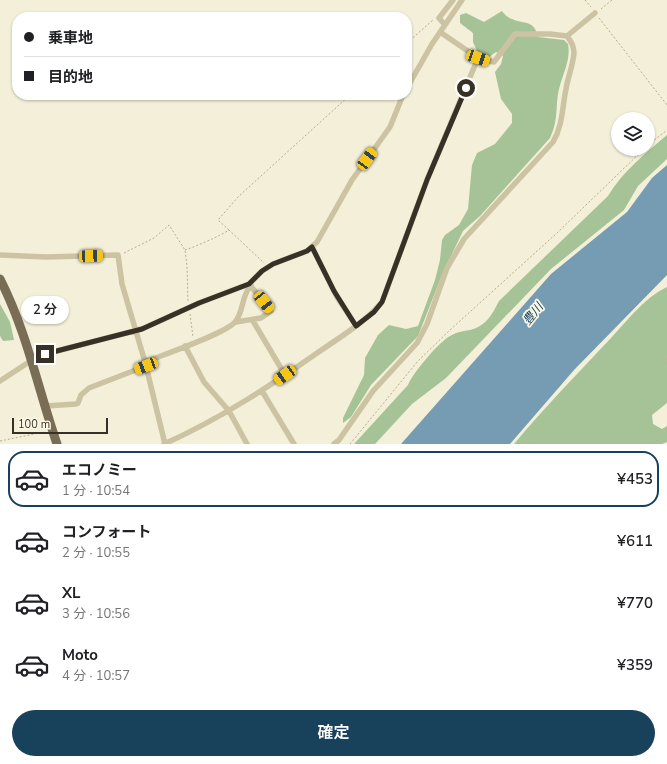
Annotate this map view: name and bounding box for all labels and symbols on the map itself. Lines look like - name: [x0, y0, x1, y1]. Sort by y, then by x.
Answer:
- car: [465, 48, 491, 68]
- route start: [457, 79, 475, 97]
- car: [355, 146, 379, 172]
- car: [79, 250, 103, 262]
- car: [252, 289, 276, 315]
- callout: 2 分: [21, 296, 69, 324]
- water label: 豊川: [519, 298, 548, 328]
- route end: [36, 345, 54, 363]
- car: [133, 356, 159, 376]
- car: [272, 363, 298, 387]
- scale bar: [12, 416, 108, 435]

